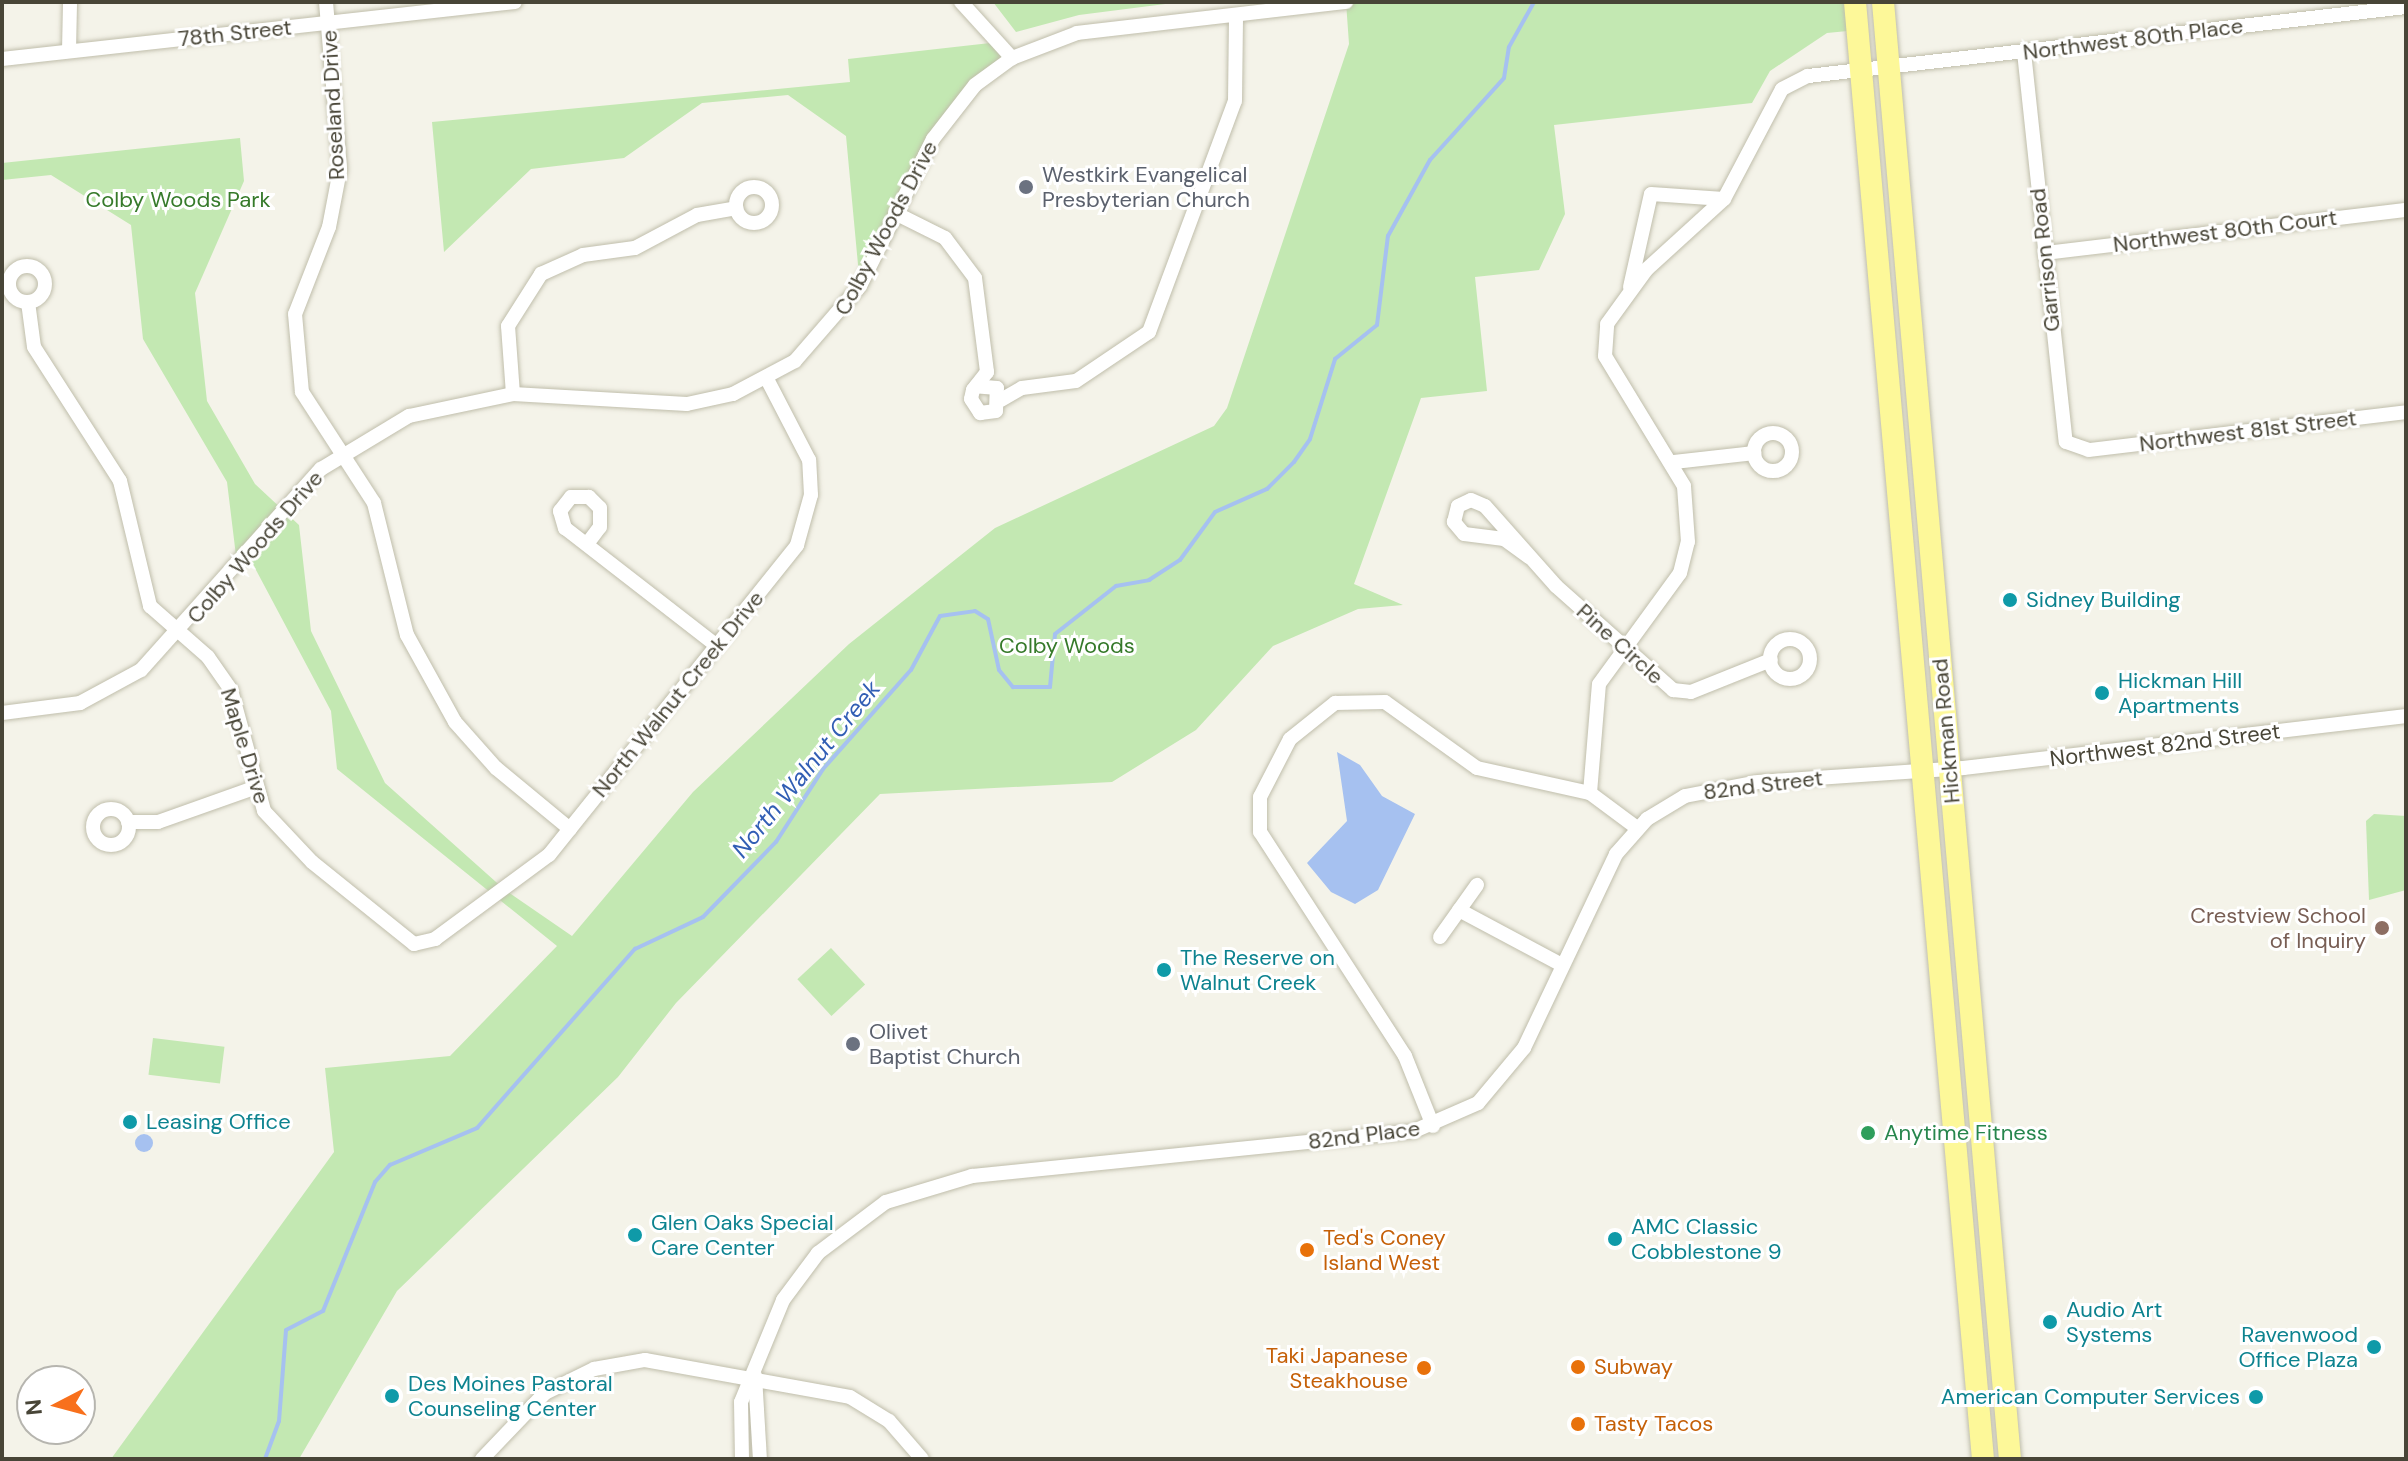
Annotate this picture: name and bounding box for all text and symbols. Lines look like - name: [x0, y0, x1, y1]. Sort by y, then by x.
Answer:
- street label: Northwest 80th Place: [2021, 12, 2245, 66]
- street label: 78th Street: [177, 14, 293, 52]
- street label: Roseland Drive: [316, 29, 350, 181]
- street label: Colby Woods Drive: [829, 136, 943, 320]
- place label: Westkirk Evangelical Presbyterian Church: [1042, 161, 1250, 212]
- marker: Westkirk Evangelical Presbyterian Church: [1017, 178, 1035, 196]
- park label: Colby Woods Park: [85, 187, 271, 213]
- street label: Garrison Road: [2024, 187, 2066, 333]
- street label: Northwest 80th Court: [2112, 204, 2338, 258]
- street label: Northwest 81st Street: [2138, 405, 2358, 457]
- street label: Colby Woods Drive: [181, 465, 329, 629]
- street label: North Walnut Creek Drive: [587, 586, 769, 802]
- place label: Sidney Building: [2026, 587, 2181, 613]
- marker: Sidney Building: [2001, 591, 2019, 609]
- street label: Pine Circle: [1571, 598, 1669, 690]
- park label: Colby Woods: [999, 633, 1135, 659]
- street label: Hickman Road: [1927, 658, 1965, 804]
- place label: Hickman Hill Apartments: [2118, 667, 2242, 718]
- water label: North Walnut Creek: [726, 675, 886, 863]
- marker: Hickman Hill Apartments: [2093, 684, 2111, 702]
- street label: Maple Drive: [215, 685, 275, 807]
- street label: Northwest 82nd Street: [2048, 718, 2282, 772]
- street label: 82nd Street: [1702, 765, 1824, 805]
- place label: Crestview School of Inquiry: [2190, 902, 2366, 954]
- marker: Crestview School of Inquiry: [2373, 919, 2391, 937]
- place label: The Reserve on Walnut Creek: [1180, 944, 1335, 996]
- marker: The Reserve on Walnut Creek: [1155, 961, 1173, 979]
- place label: Olivet Baptist Church: [869, 1018, 1020, 1070]
- marker: Olivet Baptist Church: [844, 1035, 862, 1053]
- place label: Leasing Office: [146, 1109, 291, 1135]
- marker: Leasing Office: [121, 1113, 139, 1131]
- street label: 82nd Place: [1306, 1115, 1422, 1155]
- place label: Anytime Fitness: [1884, 1120, 2048, 1146]
- marker: Anytime Fitness: [1859, 1124, 1877, 1142]
- place label: Glen Oaks Special Care Center: [651, 1209, 834, 1260]
- place label: AMC Classic Cobblestone 9: [1631, 1213, 1781, 1264]
- place label: Ted's Coney Island West: [1323, 1224, 1446, 1276]
- marker: Glen Oaks Special Care Center: [626, 1226, 644, 1244]
- marker: AMC Classic Cobblestone 9: [1606, 1230, 1624, 1248]
- marker: Ted's Coney Island West: [1298, 1241, 1316, 1259]
- place label: Audio Art Systems: [2066, 1296, 2162, 1348]
- marker: Audio Art Systems: [2041, 1313, 2059, 1331]
- place label: Ravenwood Office Plaza: [2238, 1321, 2358, 1372]
- marker: Ravenwood Office Plaza: [2365, 1338, 2383, 1356]
- place label: Taki Japanese Steakhouse: [1266, 1342, 1408, 1394]
- place label: Subway: [1594, 1354, 1673, 1380]
- marker: Subway: [1569, 1358, 1587, 1376]
- marker: Taki Japanese Steakhouse: [1415, 1359, 1433, 1377]
- north arrow: [16, 1365, 96, 1445]
- place label: Des Moines Pastoral Counseling Center: [408, 1370, 613, 1422]
- place label: American Computer Services: [1941, 1384, 2240, 1410]
- marker: Des Moines Pastoral Counseling Center: [383, 1387, 401, 1405]
- marker: American Computer Services: [2247, 1388, 2265, 1406]
- text: N: [18, 1398, 49, 1417]
- place label: Tasty Tacos: [1594, 1411, 1713, 1437]
- marker: Tasty Tacos: [1569, 1415, 1587, 1433]

